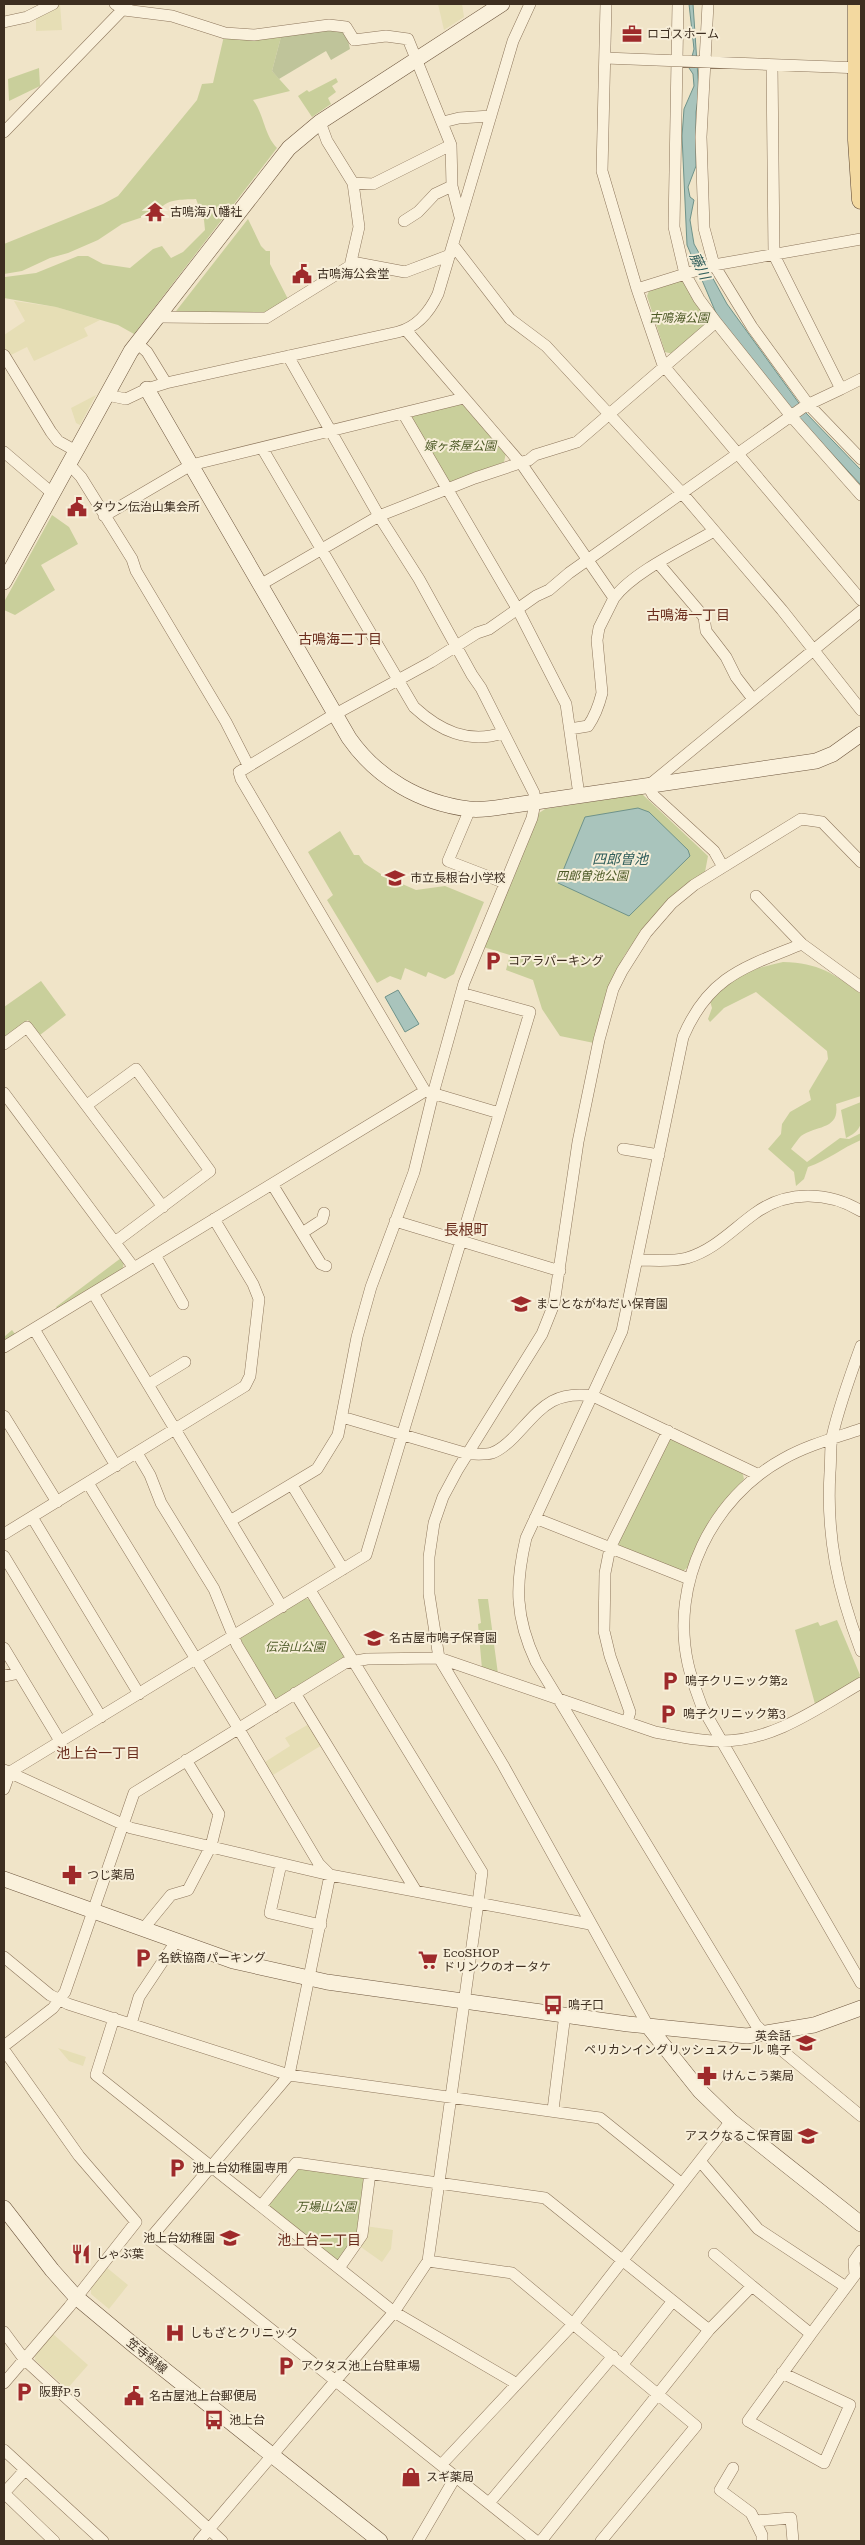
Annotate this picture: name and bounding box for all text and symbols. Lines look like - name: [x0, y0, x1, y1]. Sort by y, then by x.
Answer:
- office icon: ロゴスホーム: [621, 23, 643, 45]
- place label: ロゴスホーム: [647, 27, 719, 41]
- temple icon: 古鳴海八幡社: [144, 201, 166, 223]
- place label: 古鳴海八幡社: [170, 205, 242, 219]
- water label: 藤川: [687, 250, 714, 284]
- public building icon: 古鳴海公会堂: [291, 263, 313, 285]
- place label: 古鳴海公会堂: [317, 267, 389, 281]
- park label: 古鳴海公園: [649, 311, 711, 325]
- park label: 嫁ヶ茶屋公園: [424, 439, 498, 453]
- public building icon: タウン伝治山集会所: [66, 496, 88, 518]
- place label: タウン伝治山集会所: [92, 500, 200, 514]
- district label: 古鳴海一丁目: [646, 607, 730, 623]
- district label: 古鳴海二丁目: [298, 631, 382, 647]
- water label: 四郎曽池: [592, 851, 650, 867]
- school or university icon: 市立長根台小学校: [384, 867, 406, 889]
- park label: 四郎曽池公園: [556, 869, 630, 883]
- place label: 市立長根台小学校: [410, 871, 506, 885]
- parking icon: コアラパーキング: [482, 950, 504, 972]
- place label: コアラパーキング: [508, 954, 604, 968]
- district label: 長根町: [443, 1221, 489, 1239]
- school or university icon: まことながねだい保育園: [510, 1293, 532, 1315]
- place label: まことながねだい保育園: [536, 1297, 668, 1311]
- school or university icon: 名古屋市鳴子保育園: [363, 1627, 385, 1649]
- place label: 名古屋市鳴子保育園: [389, 1631, 497, 1645]
- park label: 伝治山公園: [265, 1640, 327, 1654]
- parking icon: 鳴子クリニック第2: [659, 1670, 681, 1692]
- place label: 鳴子クリニック第2: [685, 1674, 788, 1688]
- parking icon: 鳴子クリニック第3: [657, 1703, 679, 1725]
- place label: 鳴子クリニック第3: [683, 1707, 786, 1721]
- district label: 池上台一丁目: [56, 1745, 140, 1761]
- pharmacy icon: つじ薬局: [61, 1864, 83, 1886]
- place label: つじ薬局: [87, 1868, 135, 1882]
- place label: EcoSHOP ドリンクのオータケ: [443, 1946, 551, 1974]
- parking icon: 名鉄協商パーキング: [132, 1947, 154, 1969]
- supermarket icon: EcoSHOP ドリンクのオータケ: [417, 1949, 439, 1971]
- place label: 名鉄協商パーキング: [158, 1951, 266, 1965]
- bus stop icon: 鳴子口: [542, 1994, 564, 2016]
- place label: 鳴子口: [568, 1998, 604, 2012]
- place label: 英会話 ペリカンイングリッシュスクール 鳴子: [584, 2029, 791, 2057]
- school or university icon: 英会話 ペリカンイングリッシュスクール 鳴子: [795, 2032, 817, 2054]
- pharmacy icon: けんこう薬局: [696, 2065, 718, 2087]
- place label: けんこう薬局: [722, 2069, 794, 2083]
- school or university icon: アスクなるこ保育園: [797, 2125, 819, 2147]
- place label: アスクなるこ保育園: [685, 2129, 793, 2143]
- parking icon: 池上台幼稚園専用: [166, 2157, 188, 2179]
- place label: 池上台幼稚園専用: [192, 2161, 288, 2175]
- park label: 万場山公園: [296, 2200, 358, 2214]
- school or university icon: 池上台幼稚園: [219, 2227, 241, 2249]
- place label: 池上台幼稚園: [143, 2231, 215, 2245]
- district label: 池上台二丁目: [277, 2232, 361, 2248]
- restaurant icon: しゃぶ葉: [70, 2243, 92, 2265]
- place label: しゃぶ葉: [96, 2247, 144, 2261]
- hospital icon: しもざとクリニック: [164, 2322, 186, 2344]
- place label: しもざとクリニック: [190, 2326, 298, 2340]
- street label: 笠寺緑線: [124, 2335, 170, 2377]
- parking icon: アクタス池上台駐車場: [275, 2355, 297, 2377]
- place label: アクタス池上台駐車場: [301, 2359, 420, 2373]
- parking icon: 阪野P 5: [13, 2381, 35, 2403]
- place label: 阪野P 5: [39, 2385, 81, 2399]
- public building icon: 名古屋池上台郵便局: [123, 2385, 145, 2407]
- place label: 名古屋池上台郵便局: [149, 2389, 257, 2403]
- bus stop icon: 池上台: [203, 2409, 225, 2431]
- place label: 池上台: [229, 2413, 265, 2427]
- shop icon: スギ薬局: [400, 2466, 422, 2488]
- place label: スギ薬局: [426, 2470, 474, 2484]

